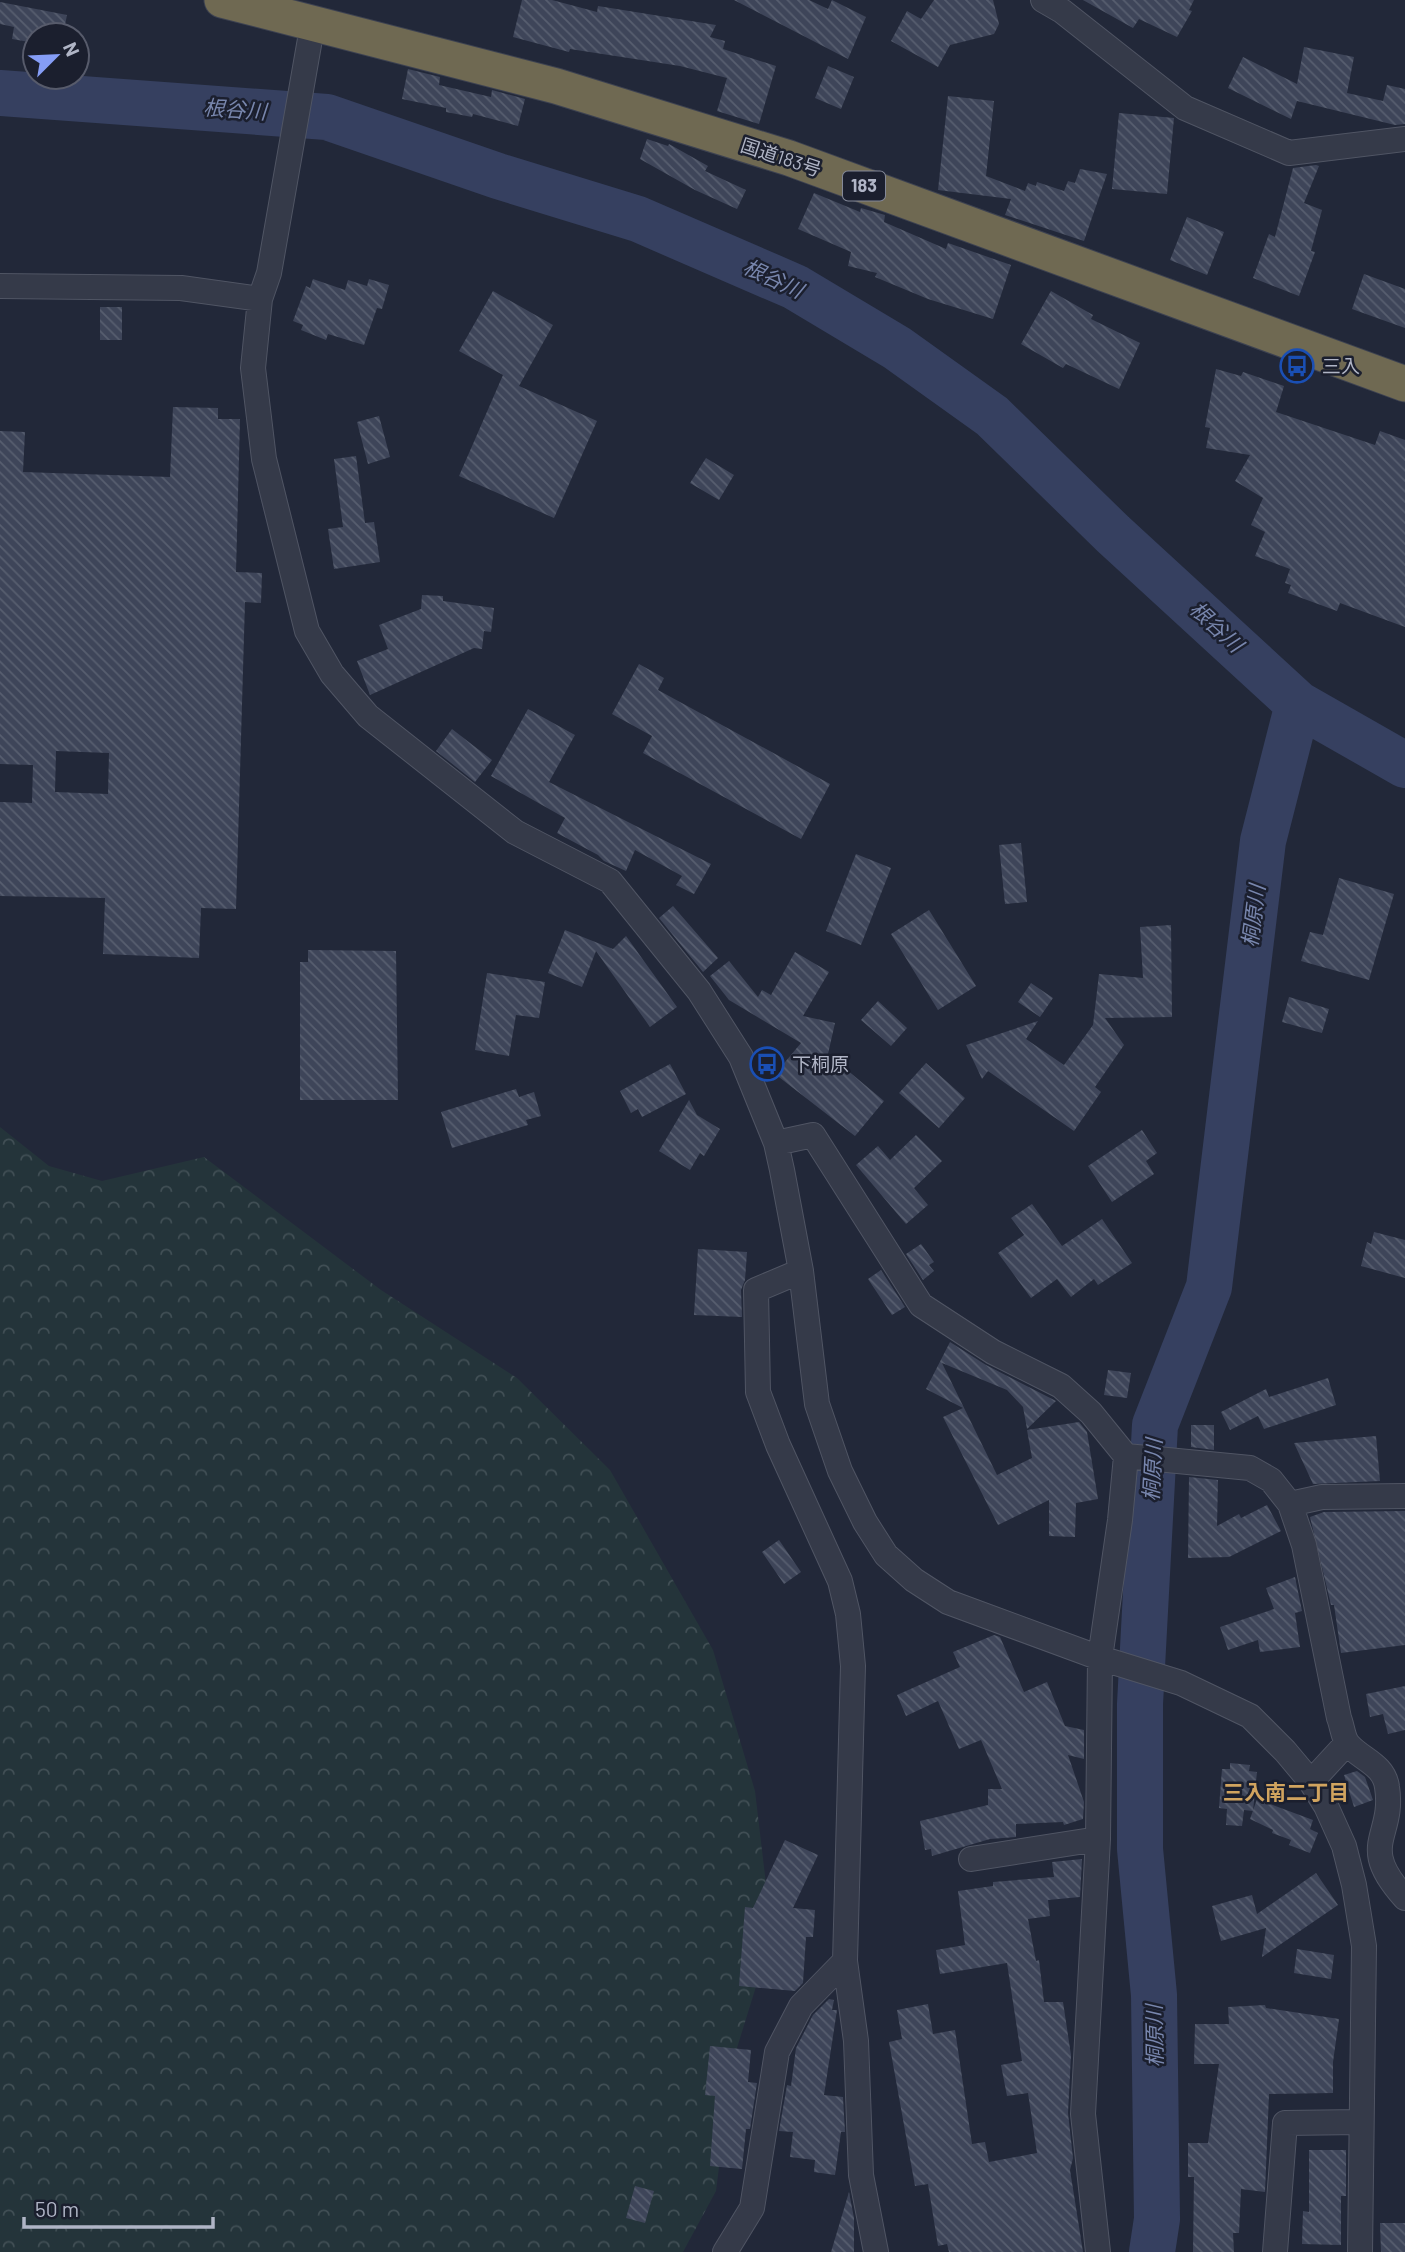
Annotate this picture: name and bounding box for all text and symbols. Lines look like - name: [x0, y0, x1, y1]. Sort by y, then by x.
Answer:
- north arrow: [21, 21, 91, 91]
- text: N: [59, 38, 85, 59]
- water label: 根谷川: [203, 94, 269, 123]
- street label: 国道183号: [738, 133, 824, 180]
- road number: 183: [843, 172, 885, 201]
- water label: 根谷川: [740, 253, 809, 303]
- bus stop icon: 三入: [1278, 347, 1316, 385]
- place label: 三入: [1322, 354, 1360, 377]
- water label: 根谷川: [1185, 595, 1250, 658]
- water label: 桐原川: [1236, 881, 1269, 949]
- bus stop icon: 下桐原: [748, 1045, 786, 1083]
- place label: 下桐原: [792, 1052, 849, 1075]
- water label: 桐原川: [1137, 1436, 1166, 1502]
- district label: 三入南二丁目: [1223, 1779, 1349, 1804]
- water label: 桐原川: [1140, 2002, 1167, 2068]
- scale bar: [24, 2186, 214, 2230]
- text: 50 m: [35, 2196, 79, 2221]

